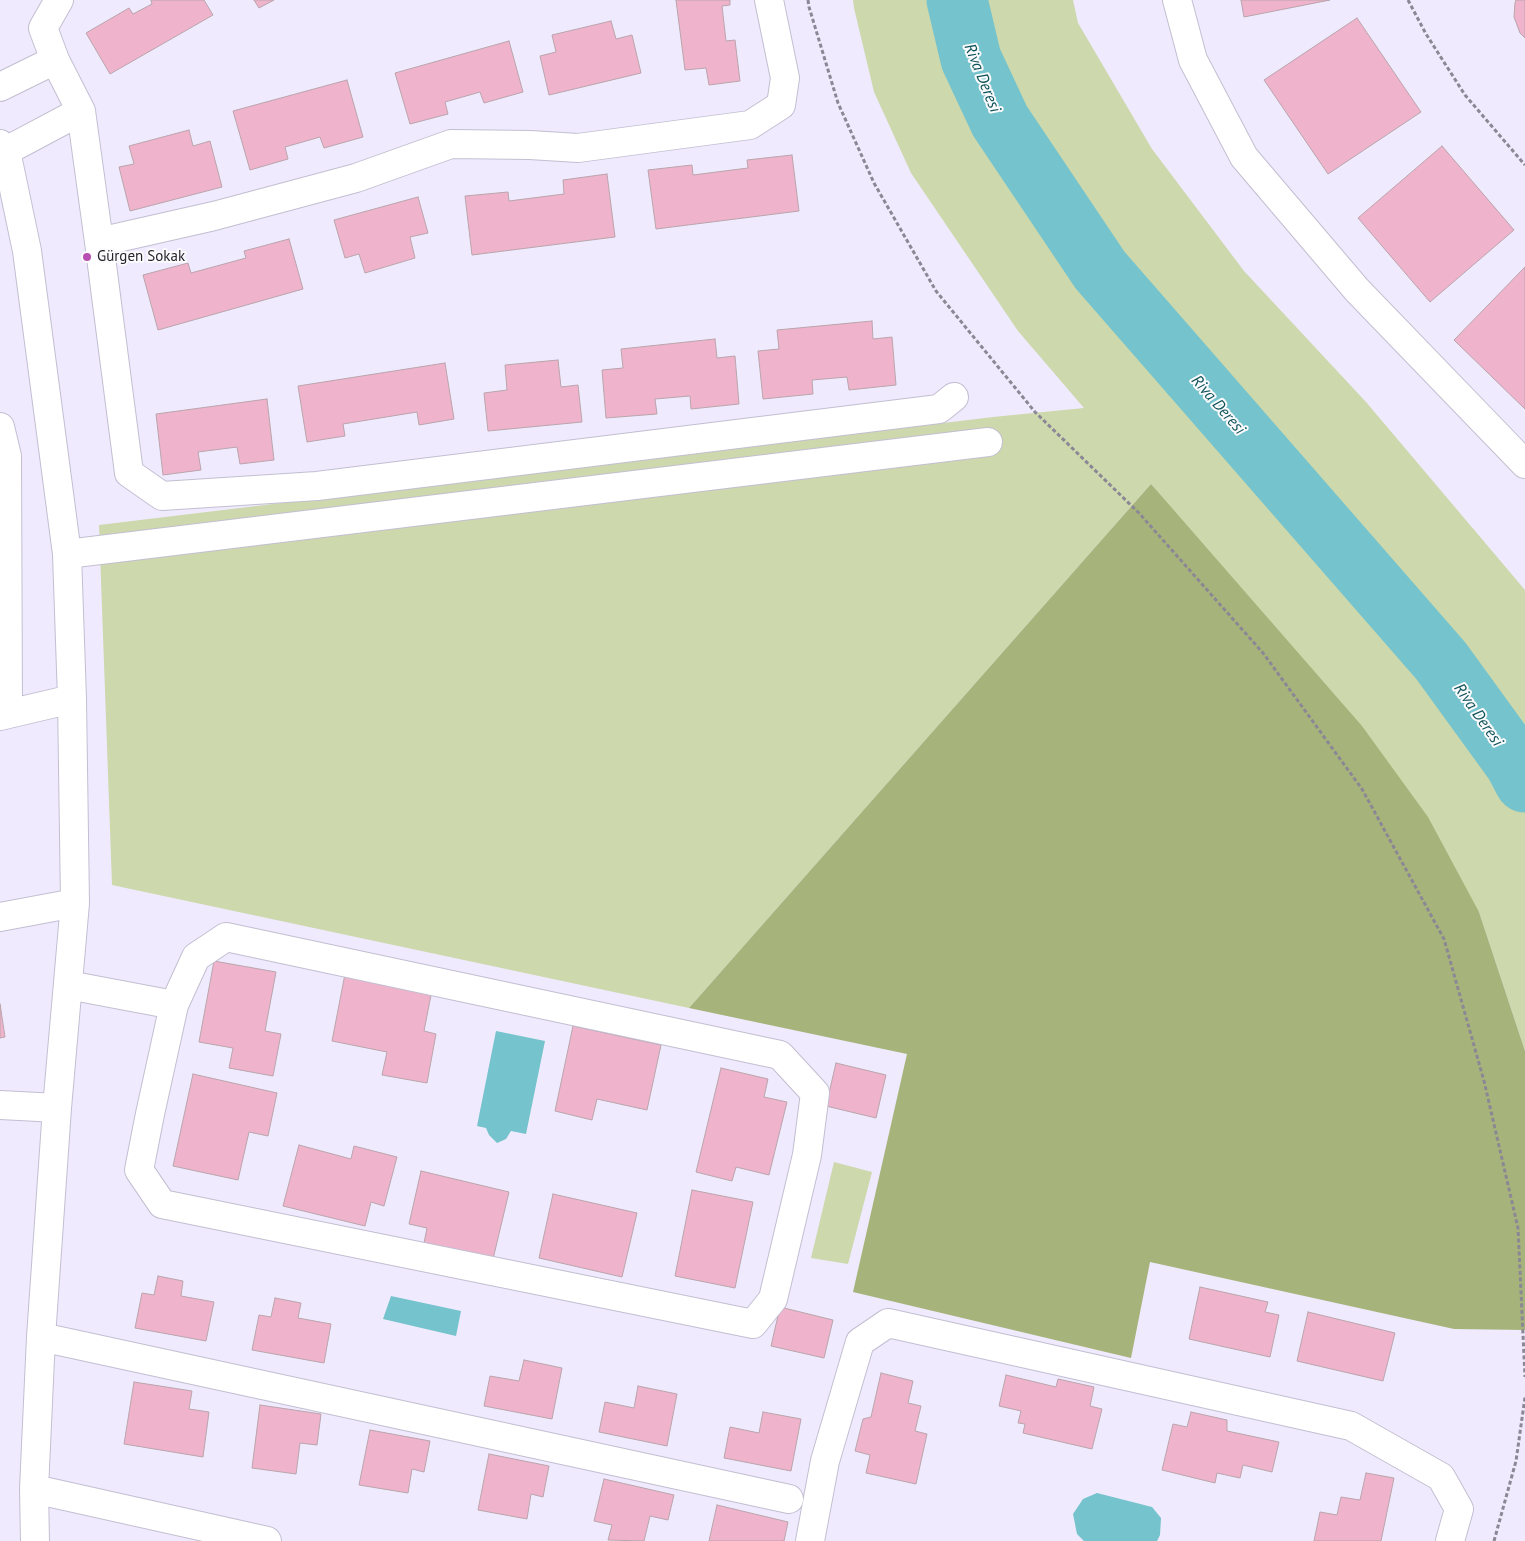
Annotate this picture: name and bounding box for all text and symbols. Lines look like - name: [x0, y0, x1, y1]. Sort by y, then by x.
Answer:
- water label: Riva Deresi: [960, 41, 1004, 115]
- place label: Gürgen Sokak: [97, 248, 185, 266]
- marker: Gürgen Sokak: [81, 251, 93, 263]
- water label: Riva Deresi: [1187, 371, 1249, 439]
- water label: Riva Deresi: [1449, 680, 1507, 750]

